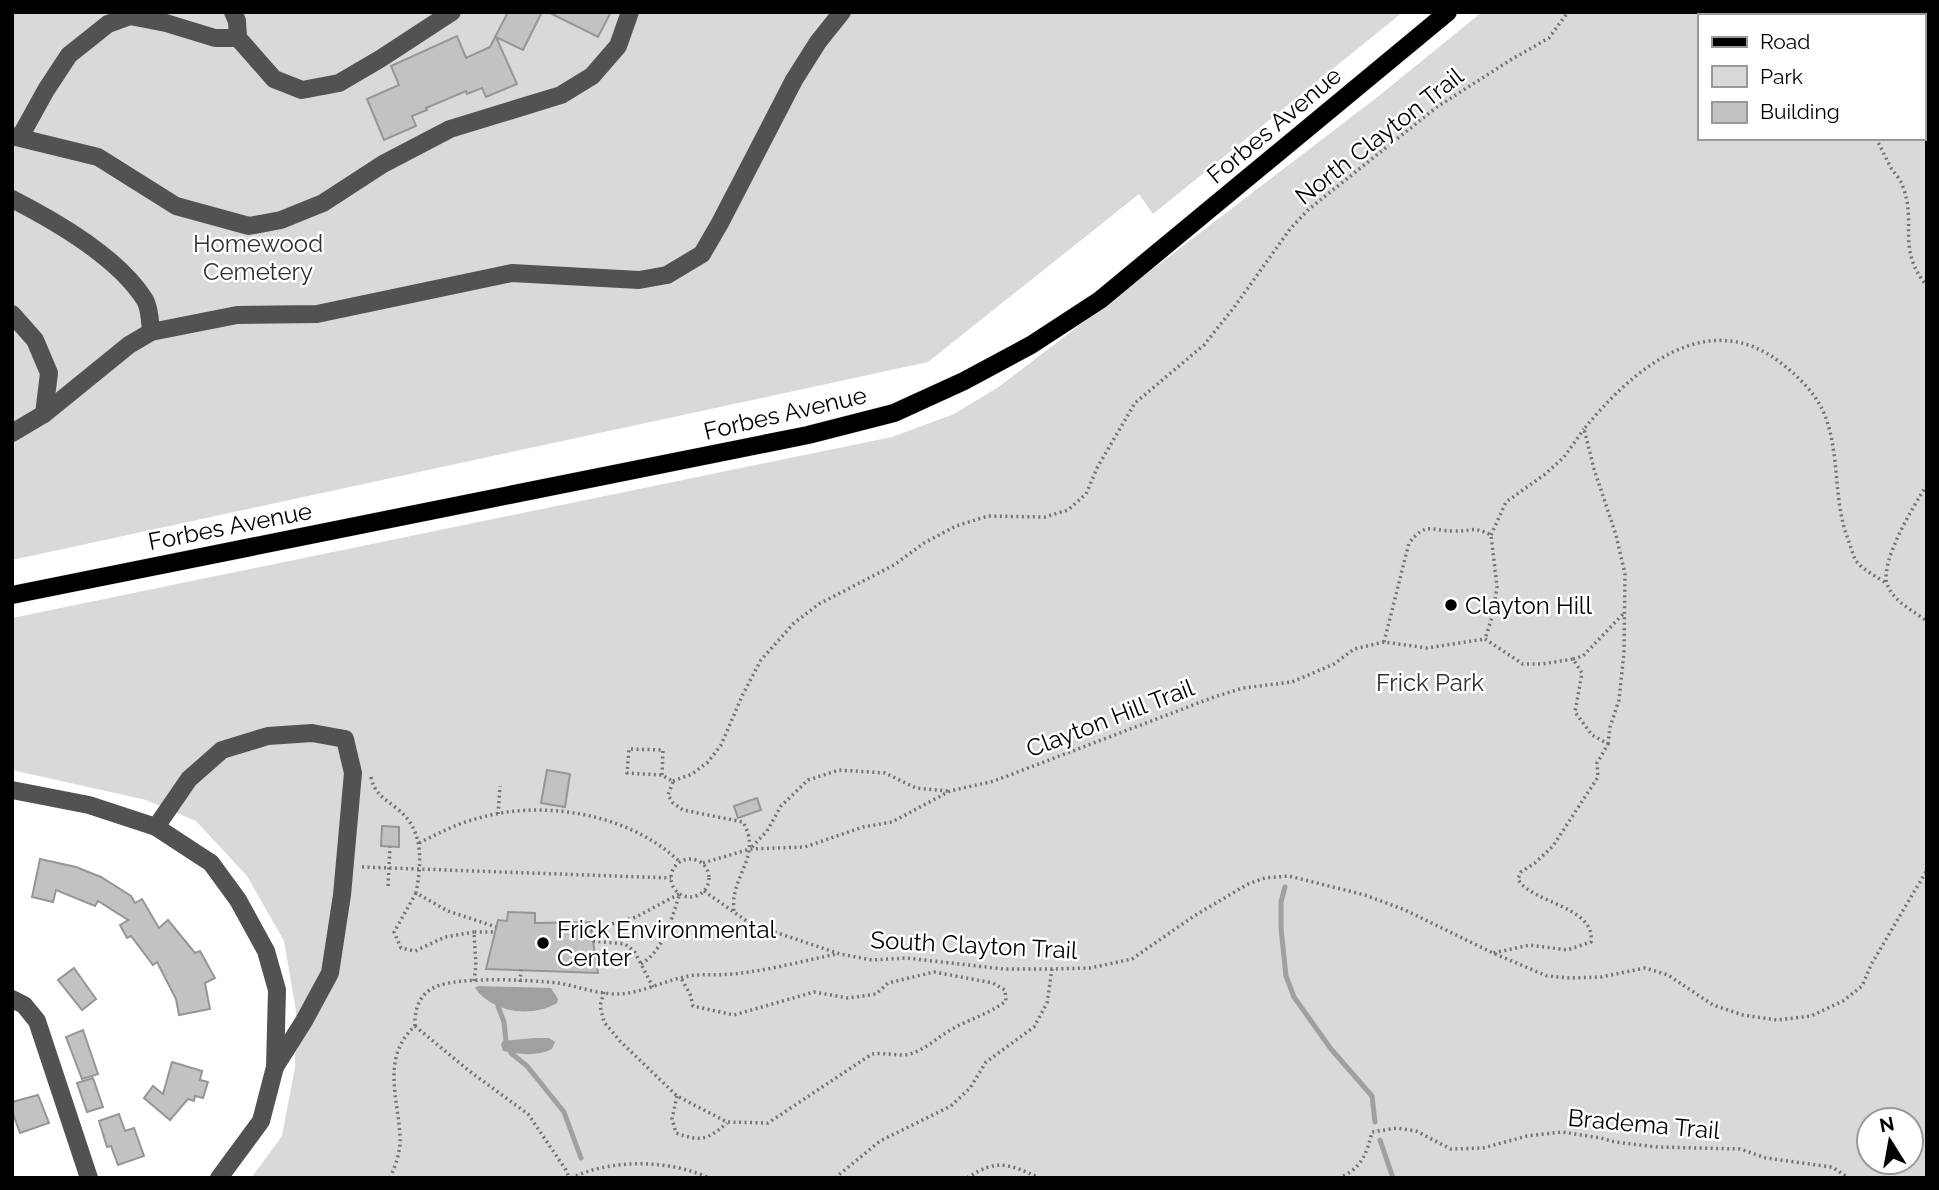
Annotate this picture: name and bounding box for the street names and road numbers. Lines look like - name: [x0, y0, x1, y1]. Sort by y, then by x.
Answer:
- street label: Forbes Avenue: [1201, 60, 1347, 190]
- street label: North Clayton Trail: [1289, 61, 1469, 211]
- street label: Forbes Avenue: [701, 380, 869, 446]
- street label: Forbes Avenue: [146, 496, 314, 556]
- street label: Clayton Hill Trail: [1022, 673, 1198, 763]
- street label: South Clayton Trail: [870, 925, 1079, 965]
- street label: Bradema Trail: [1567, 1103, 1722, 1145]

